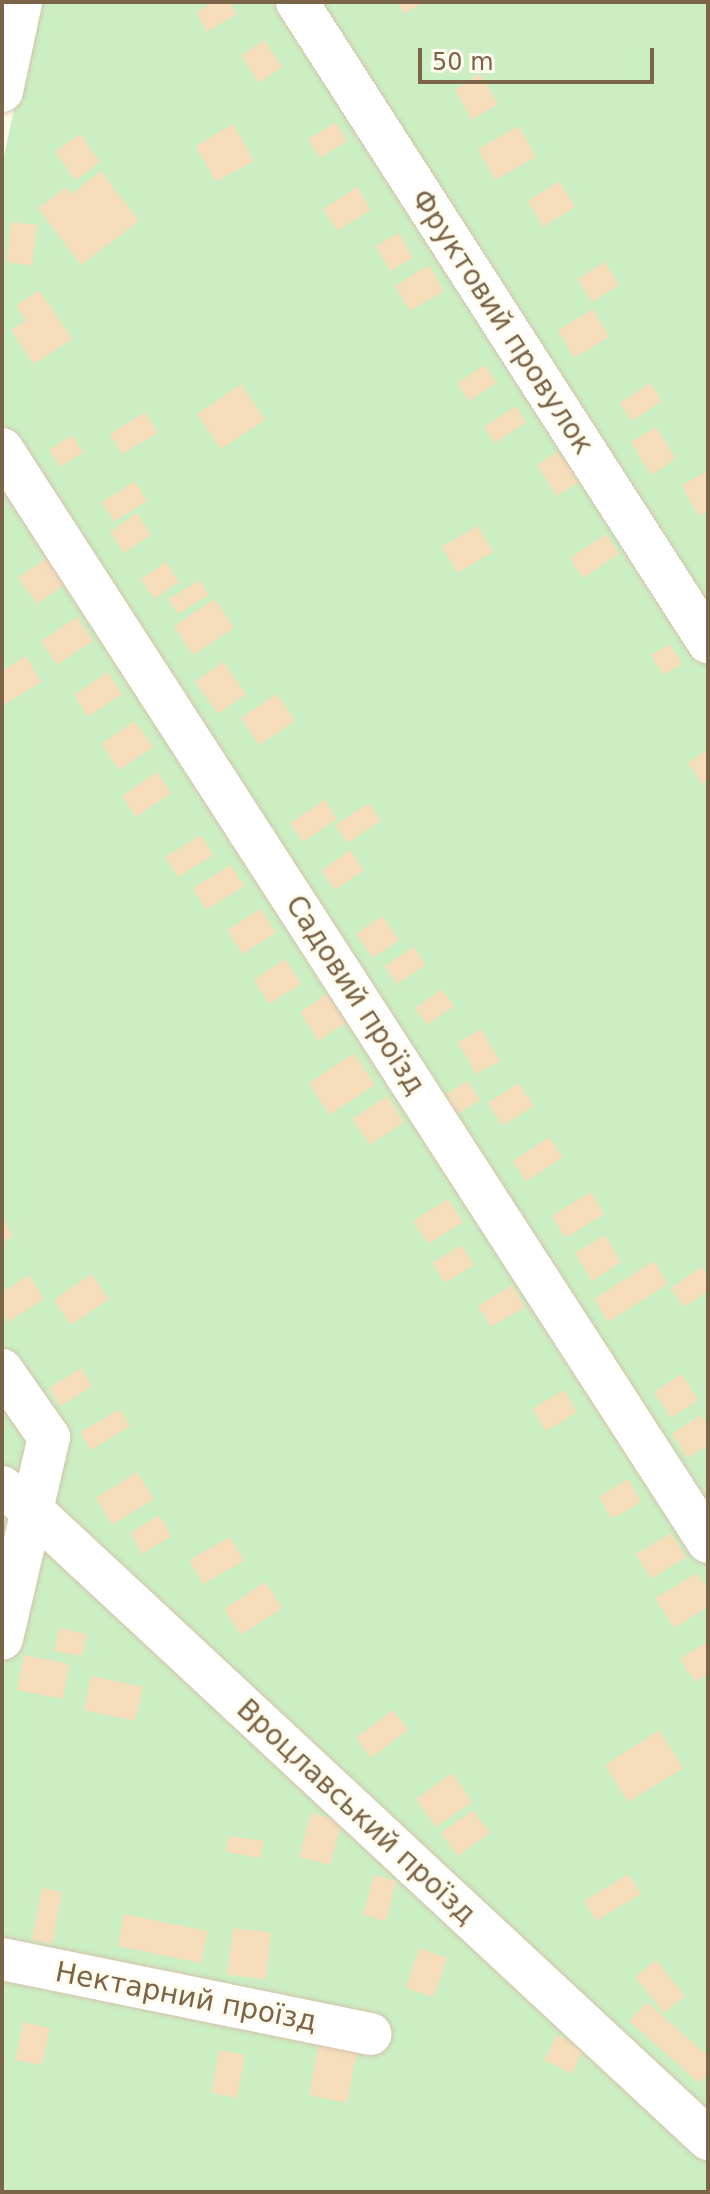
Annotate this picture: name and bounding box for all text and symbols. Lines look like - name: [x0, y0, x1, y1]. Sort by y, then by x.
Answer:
- scale bar: [422, 32, 658, 82]
- text: 50 m: [432, 48, 494, 76]
- street label: Фруктовий провулок: [404, 183, 600, 461]
- street label: Садовий проїзд: [278, 889, 432, 1101]
- street label: Вроцлавський проїзд: [230, 1693, 482, 1931]
- street label: Нектарний проїзд: [53, 1955, 319, 2039]

